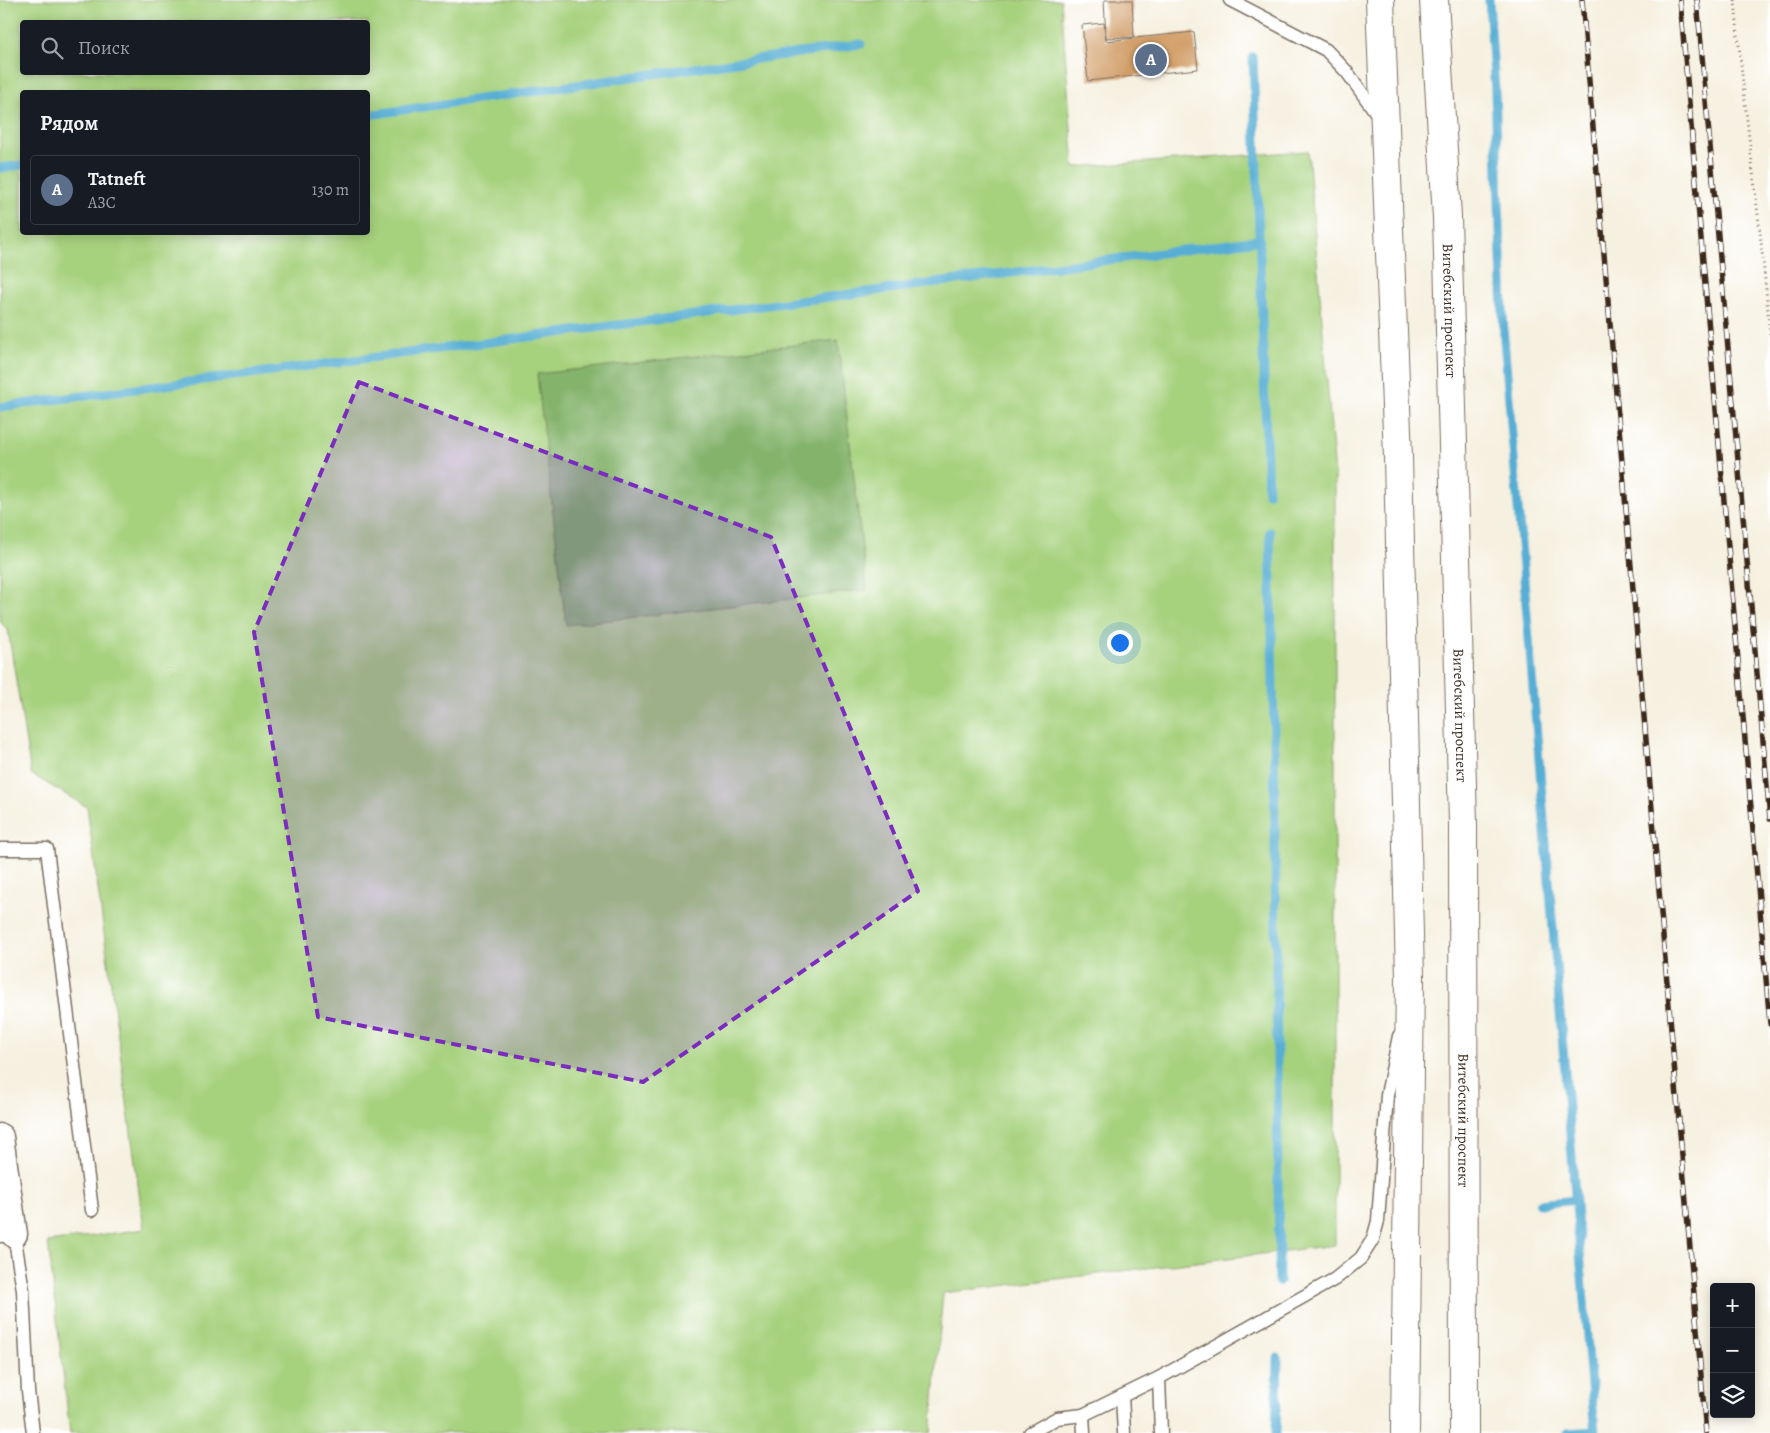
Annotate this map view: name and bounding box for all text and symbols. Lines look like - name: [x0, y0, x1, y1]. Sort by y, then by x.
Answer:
- search box: [20, 20, 370, 75]
- icon: search: [38, 34, 66, 62]
- text: Поиск: [78, 35, 130, 61]
- pin: A: [1135, 41, 1167, 79]
- text: Рядом: [40, 109, 98, 137]
- text: Tatneft: [88, 166, 146, 192]
- text: A: [52, 179, 62, 201]
- text: 130 m: [312, 179, 349, 201]
- text: АЗС: [88, 192, 116, 214]
- street label: Витебский проспект: [1438, 243, 1461, 378]
- your location: [1107, 630, 1133, 656]
- street label: Витебский проспект: [1448, 648, 1472, 783]
- street label: Витебский проспект: [1453, 1053, 1474, 1188]
- map controls: [1710, 1283, 1755, 1418]
- button: +: [1710, 1283, 1755, 1328]
- button: −: [1710, 1328, 1755, 1373]
- button: layers: [1710, 1373, 1755, 1418]

